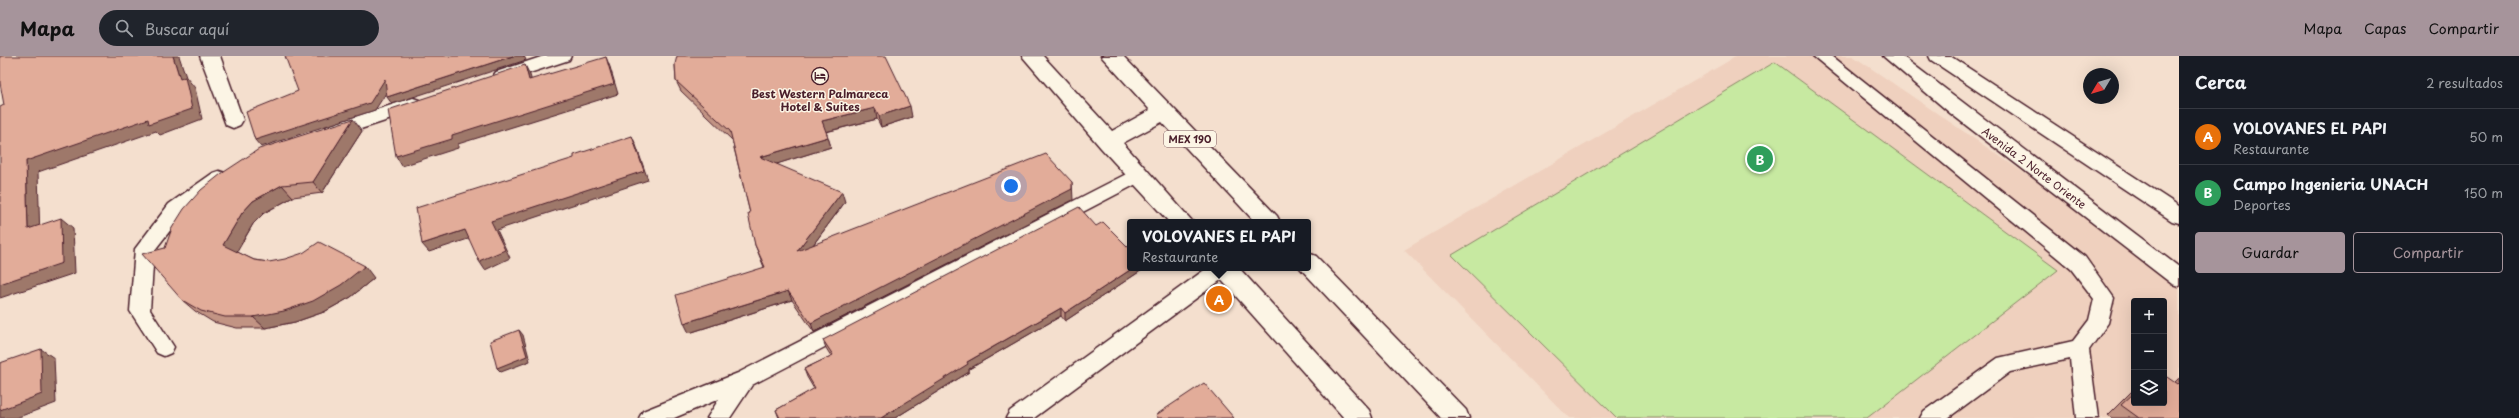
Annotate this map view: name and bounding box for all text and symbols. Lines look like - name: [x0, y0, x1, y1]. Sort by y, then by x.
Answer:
- search box: [99, 10, 379, 46]
- text: Mapa: [20, 14, 75, 42]
- icon: search: [113, 17, 135, 39]
- text: Buscar aquí: [145, 17, 229, 40]
- text: Mapa: [2304, 18, 2342, 39]
- text: Capas: [2364, 18, 2406, 39]
- text: Compartir: [2428, 18, 2499, 39]
- hotel icon: Best Western Palmareca Hotel & Suites: [810, 66, 830, 86]
- north arrow: [2083, 68, 2119, 104]
- text: Cerca: [2195, 69, 2246, 95]
- text: 2 resultados: [2426, 73, 2503, 92]
- place label: Best Western Palmareca Hotel & Suites: [751, 85, 889, 115]
- text: VOLOVANES EL PAPI: [2233, 116, 2387, 139]
- street label: Avenida 2 Norte Oriente: [1978, 123, 2090, 213]
- text: A: [2203, 127, 2213, 146]
- text: 50 m: [2469, 127, 2503, 146]
- road number: MEX 190: [1164, 131, 1216, 147]
- text: Restaurante: [2233, 139, 2309, 158]
- pin: B: [1747, 144, 1773, 174]
- text: Campo Ingenieria UNACH: [2233, 172, 2428, 195]
- your location: [1001, 176, 1021, 196]
- text: B: [2204, 183, 2212, 202]
- text: 150 m: [2464, 183, 2503, 202]
- text: Deportes: [2233, 195, 2291, 214]
- popup: [1127, 219, 1311, 271]
- text: VOLOVANES EL PAPI: [1142, 224, 1296, 247]
- button: Guardar: [2195, 232, 2345, 273]
- button: Compartir: [2353, 232, 2503, 273]
- text: Restaurante: [1142, 247, 1218, 266]
- pin: A: [1206, 284, 1232, 314]
- map controls: [2131, 298, 2167, 406]
- button: +: [2131, 298, 2167, 334]
- button: −: [2131, 334, 2167, 370]
- button: layers: [2131, 370, 2167, 406]

